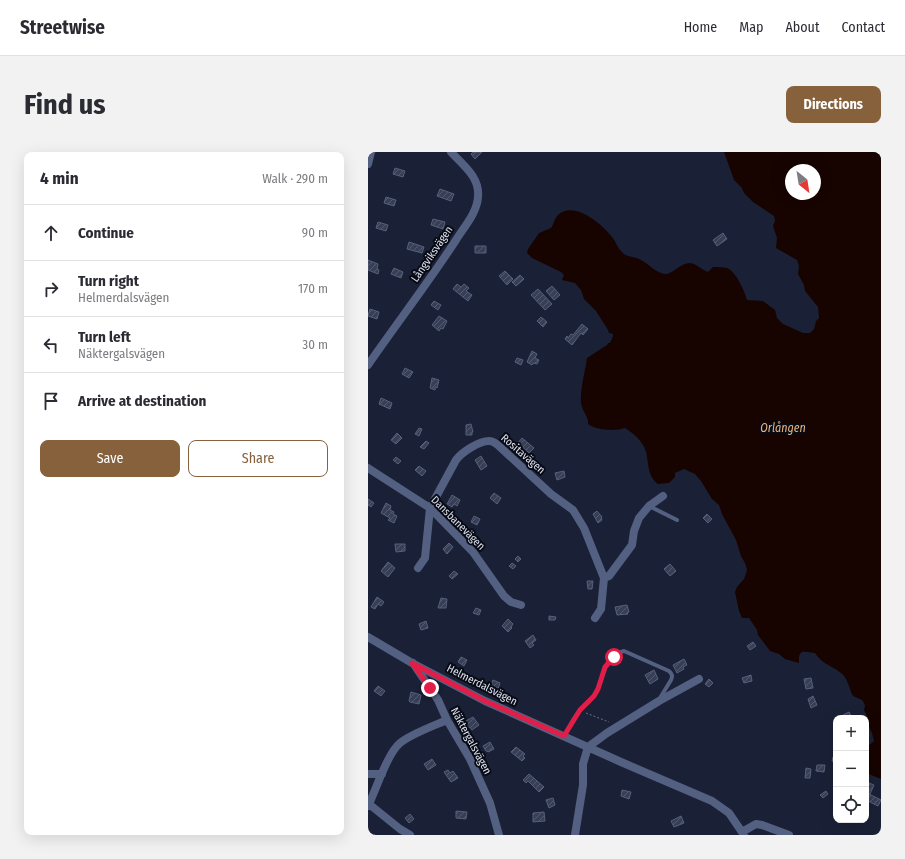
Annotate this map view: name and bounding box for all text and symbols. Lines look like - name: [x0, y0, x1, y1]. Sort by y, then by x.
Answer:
- text: Streetwise: [20, 16, 105, 39]
- text: Home: [684, 19, 717, 36]
- text: Map: [739, 19, 763, 36]
- text: About: [785, 19, 820, 36]
- text: Contact: [842, 19, 885, 36]
- button: Directions: [786, 86, 881, 123]
- text: Find us: [24, 88, 106, 121]
- north arrow: [785, 164, 821, 200]
- text: 4 min: [40, 168, 79, 189]
- text: Walk · 290 m: [262, 171, 328, 186]
- icon: ahead: [40, 222, 62, 244]
- text: Continue: [78, 224, 134, 242]
- street label: Långviksvägen: [409, 224, 455, 284]
- text: 90 m: [302, 225, 328, 240]
- text: Turn right: [78, 272, 139, 290]
- icon: right: [40, 278, 62, 300]
- text: 170 m: [298, 281, 328, 296]
- text: Helmerdalsvägen: [78, 290, 169, 305]
- text: Turn left: [78, 328, 131, 346]
- icon: left: [40, 334, 62, 356]
- text: 30 m: [302, 337, 328, 352]
- text: Näktergalsvägen: [78, 346, 165, 361]
- icon: arrive: [40, 390, 62, 412]
- text: Arrive at destination: [78, 392, 206, 410]
- water label: Orlången: [760, 421, 806, 435]
- street label: Rositavägen: [498, 431, 548, 477]
- button: Save: [40, 440, 180, 477]
- button: Share: [188, 440, 328, 477]
- street label: Dansbanevägen: [428, 493, 488, 553]
- route start: [605, 648, 623, 666]
- street label: Helmerdalsvägen: [445, 662, 519, 708]
- route end: [421, 679, 439, 697]
- street label: Näktergalsvägen: [448, 705, 494, 777]
- map controls: [833, 715, 869, 823]
- button: +: [833, 715, 869, 751]
- button: −: [833, 751, 869, 787]
- button: locate: [833, 787, 869, 823]

